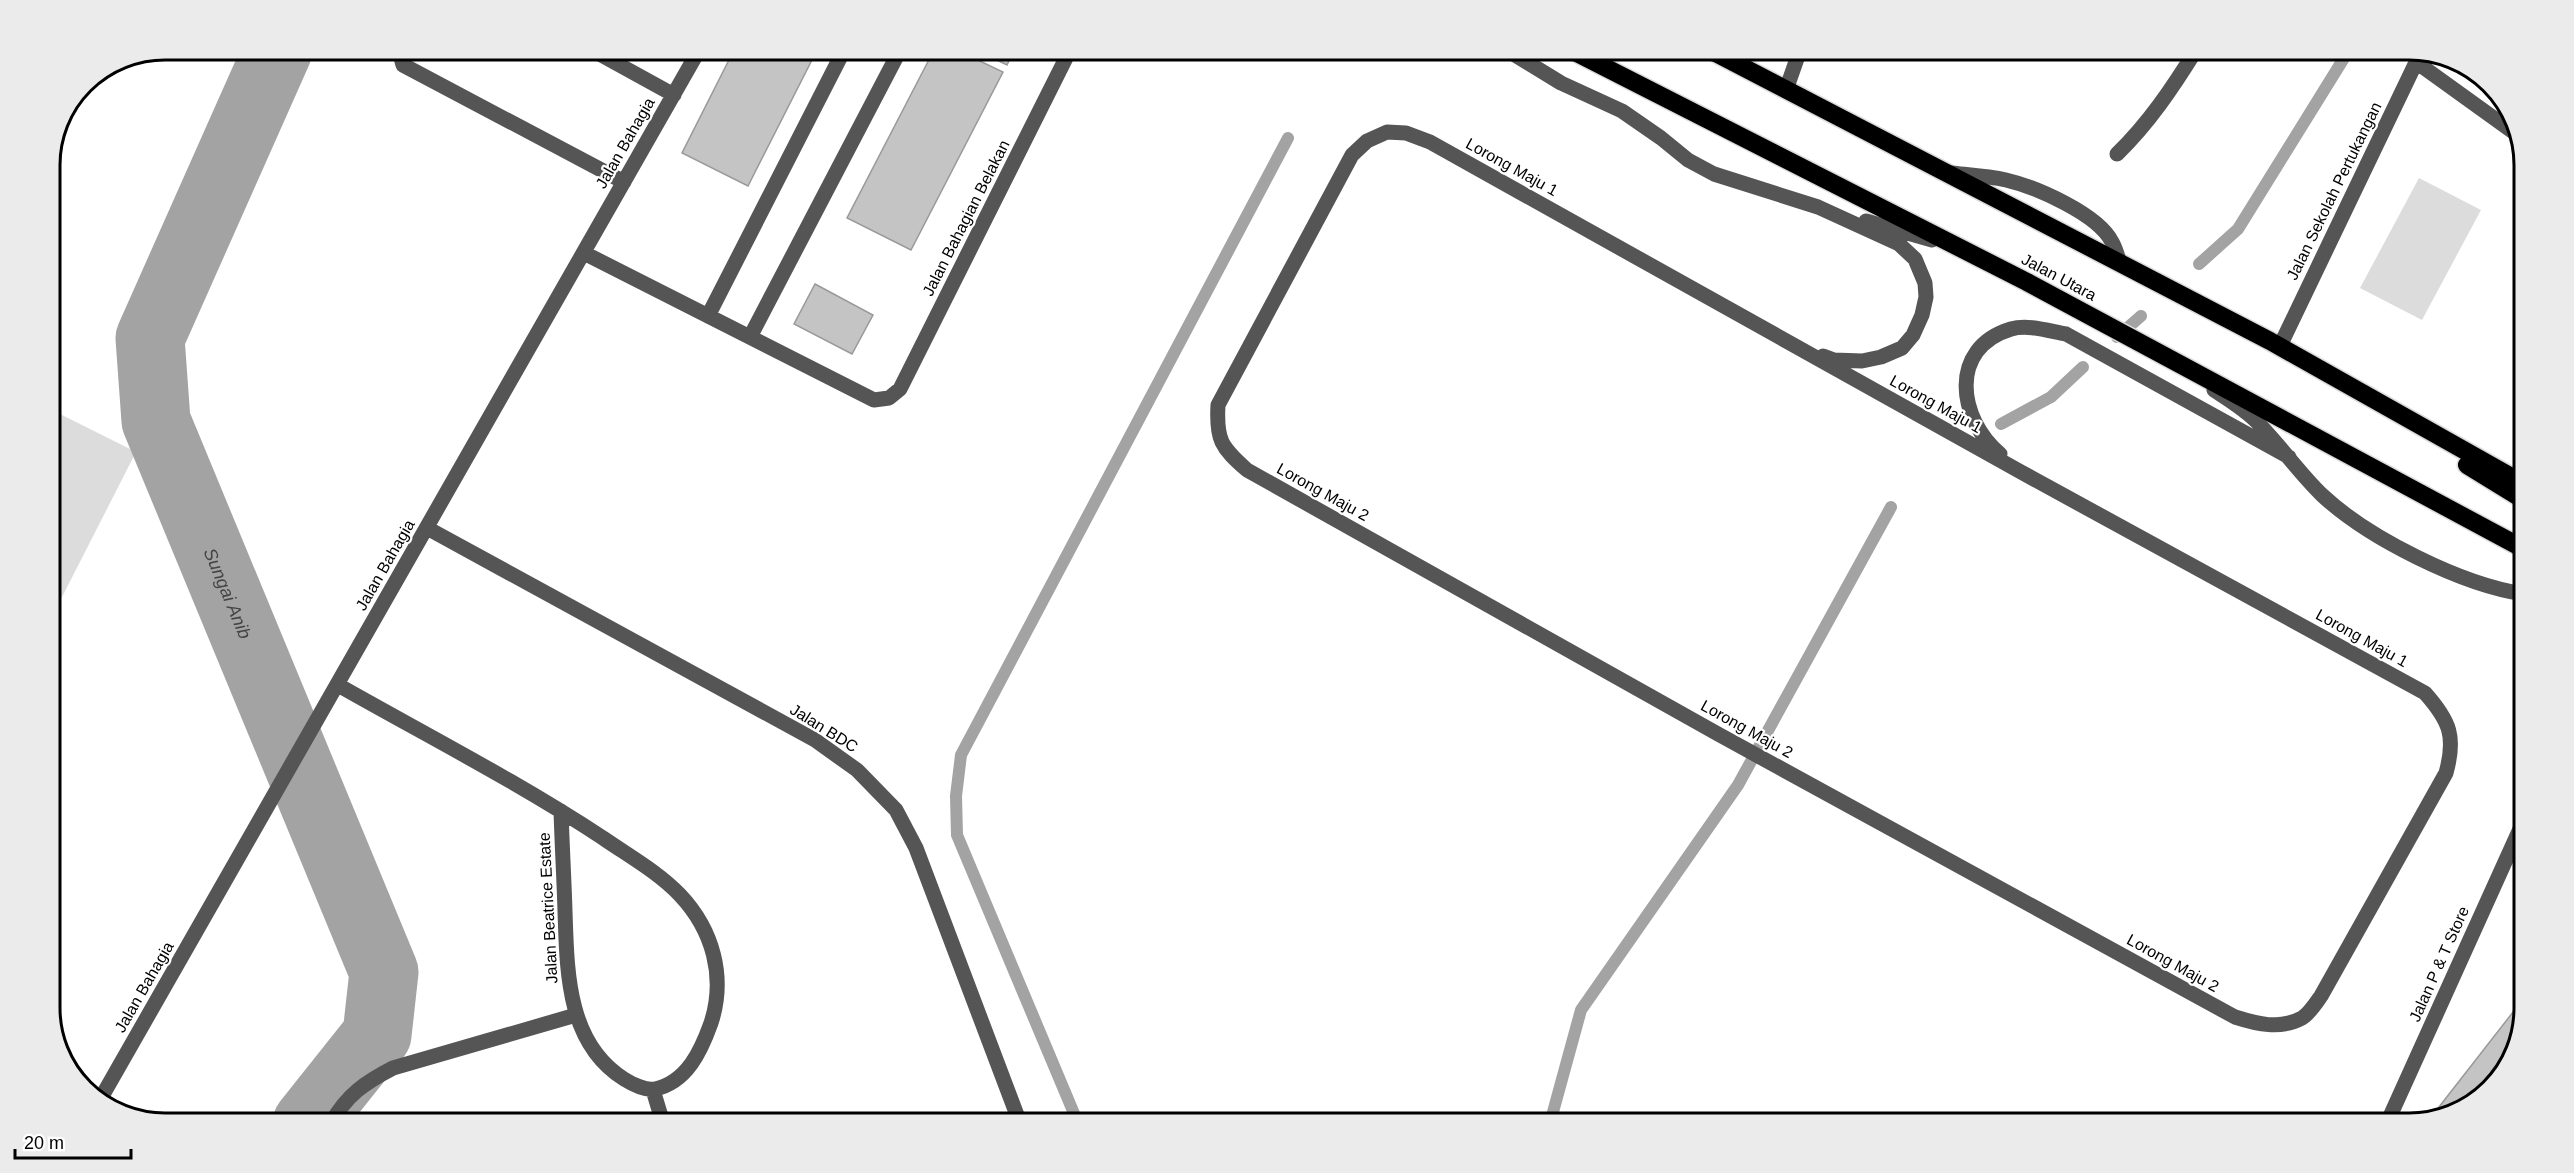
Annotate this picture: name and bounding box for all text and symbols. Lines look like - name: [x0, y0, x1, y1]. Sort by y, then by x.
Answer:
- street label: Jalan Bahagia: [592, 95, 658, 191]
- street label: Jalan Sekolah Pertukangan: [2283, 99, 2385, 283]
- street label: Lorong Maju 1: [1463, 135, 1561, 199]
- street label: Jalan Bahagian Belakan: [919, 137, 1013, 299]
- street label: Jalan Utara: [2019, 250, 2099, 304]
- street label: Lorong Maju 1: [1887, 372, 1985, 436]
- street label: Lorong Maju 2: [1274, 460, 1372, 524]
- street label: Jalan Bahagia: [352, 517, 418, 613]
- water label: Sungai Anib: [200, 545, 255, 642]
- street label: Lorong Maju 1: [2313, 606, 2411, 670]
- street label: Lorong Maju 2: [1698, 697, 1796, 761]
- street label: Jalan BDC: [787, 701, 861, 755]
- street label: Jalan Beatrice Estate: [536, 832, 560, 984]
- street label: Jalan P & T Store: [2406, 904, 2472, 1024]
- street label: Lorong Maju 2: [2124, 931, 2222, 995]
- street label: Jalan Bahagia: [111, 939, 177, 1035]
- scale bar: [15, 1122, 130, 1160]
- text: 20 m: [24, 1133, 64, 1153]

